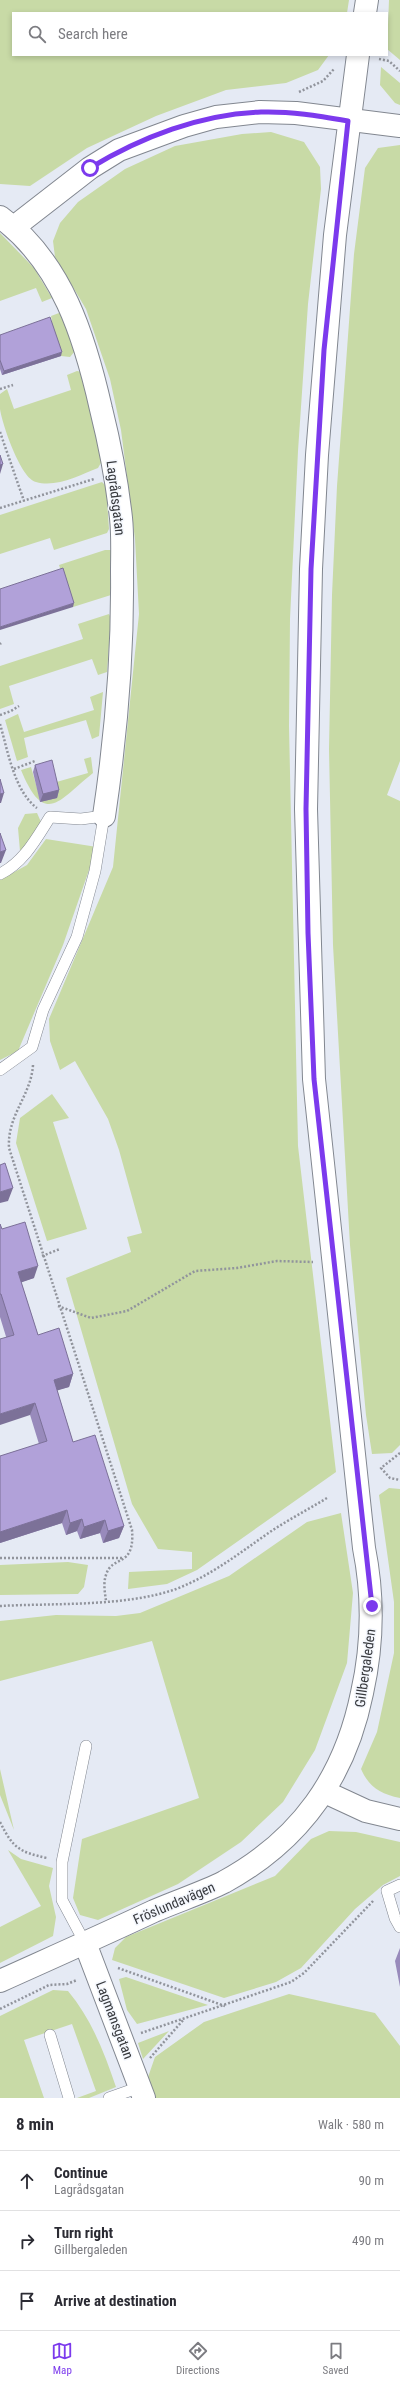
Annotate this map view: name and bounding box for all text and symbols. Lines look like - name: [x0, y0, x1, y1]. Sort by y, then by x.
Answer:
- search box: [12, 12, 388, 56]
- icon: search: [26, 23, 48, 45]
- text: Search here: [58, 25, 128, 43]
- route start: [81, 159, 99, 177]
- street label: Lagrådsgatan: [103, 460, 129, 536]
- route end: [363, 1597, 381, 1615]
- street label: Gillbergaleden: [352, 1628, 378, 1708]
- street label: Fröslundavägen: [131, 1879, 217, 1927]
- street label: Lagmansgatan: [93, 1979, 137, 2061]
- text: 8 min: [16, 2114, 54, 2134]
- text: Walk · 580 m: [318, 2117, 384, 2132]
- text: Continue: [54, 2164, 108, 2182]
- icon: ahead: [16, 2170, 38, 2192]
- text: 90 m: [358, 2173, 384, 2188]
- text: Lagrådsgatan: [54, 2182, 124, 2197]
- text: Turn right: [54, 2224, 113, 2242]
- icon: right: [16, 2230, 38, 2252]
- text: 490 m: [352, 2233, 384, 2248]
- text: Gillbergaleden: [54, 2242, 128, 2257]
- icon: arrive: [16, 2290, 38, 2312]
- text: Arrive at destination: [54, 2292, 177, 2310]
- tab: Map: [51, 2340, 73, 2377]
- tab: Directions: [176, 2340, 220, 2377]
- tab: Saved: [323, 2340, 349, 2377]

